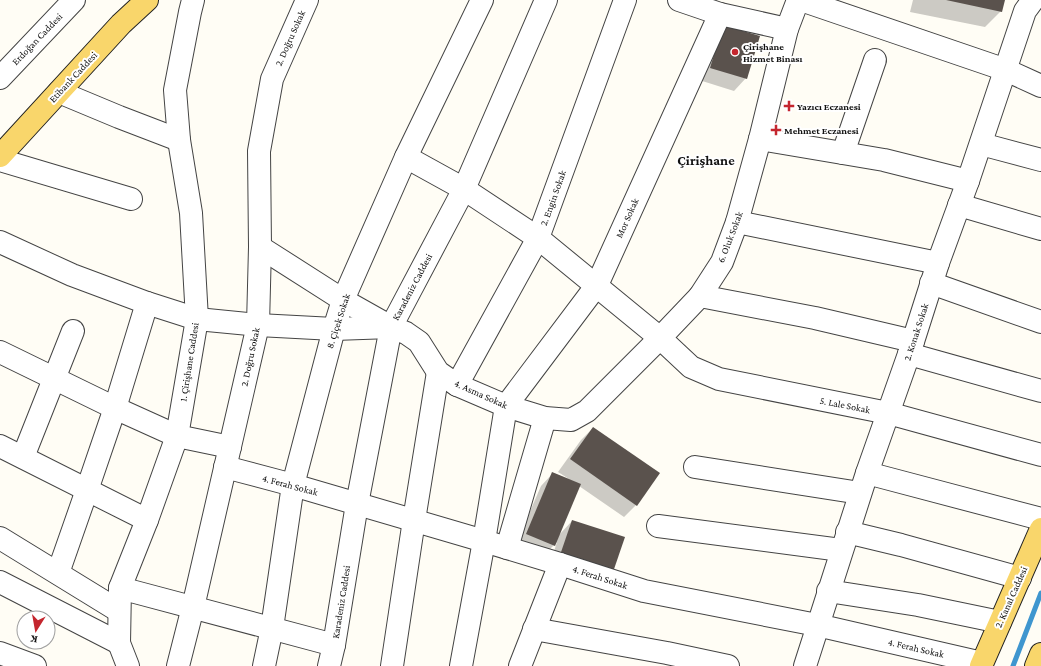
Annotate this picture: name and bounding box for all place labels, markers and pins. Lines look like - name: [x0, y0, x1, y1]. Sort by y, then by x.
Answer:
- place label: Çirişhane Hizmet Binası: [743, 41, 802, 64]
- marker: Çirişhane Hizmet Binası: [730, 47, 740, 57]
- marker: Yazıcı Eczanesi: [784, 101, 794, 111]
- place label: Yazıcı Eczanesi: [797, 101, 861, 112]
- marker: Mehmet Eczanesi: [771, 125, 781, 135]
- place label: Mehmet Eczanesi: [784, 125, 859, 136]

